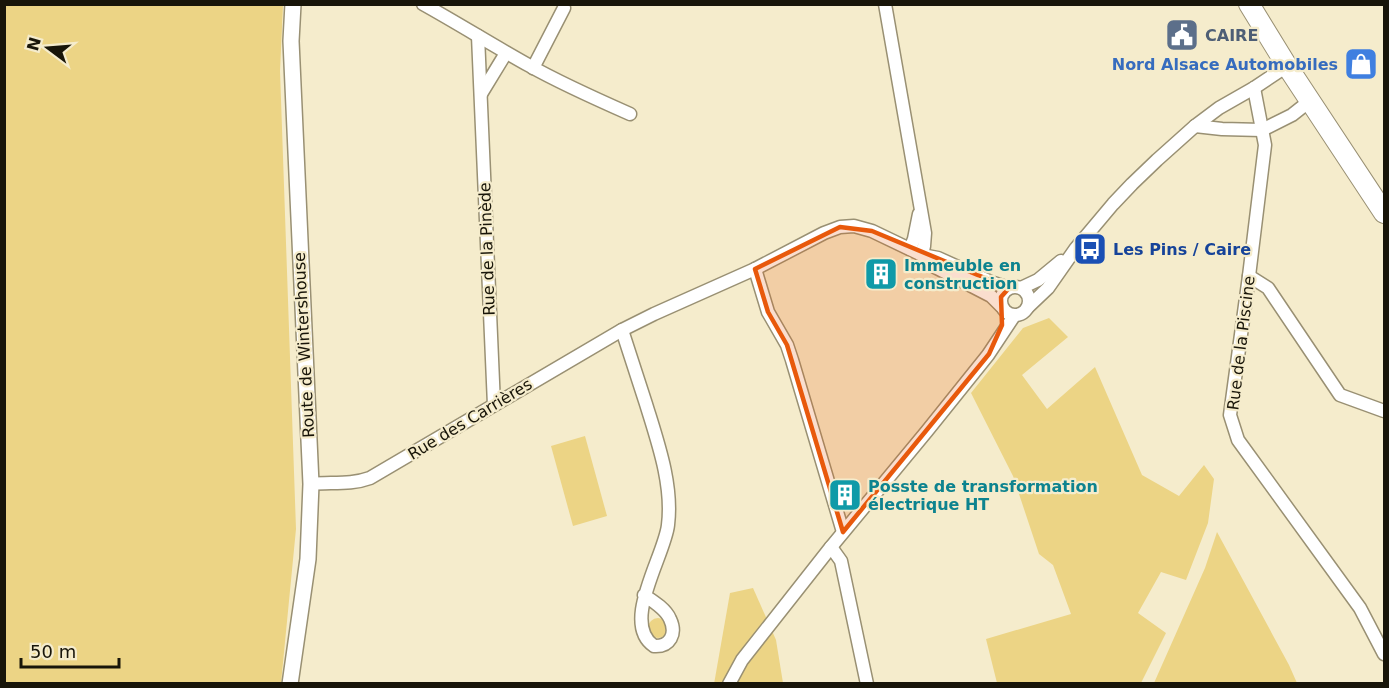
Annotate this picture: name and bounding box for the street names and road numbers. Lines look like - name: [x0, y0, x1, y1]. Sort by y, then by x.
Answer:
- street label: Rue de la Pinède: [475, 182, 499, 316]
- street label: Route de Wintershouse: [290, 252, 318, 438]
- street label: Rue de la Piscine: [1223, 275, 1259, 411]
- street label: Rue des Carrières: [404, 374, 536, 464]

